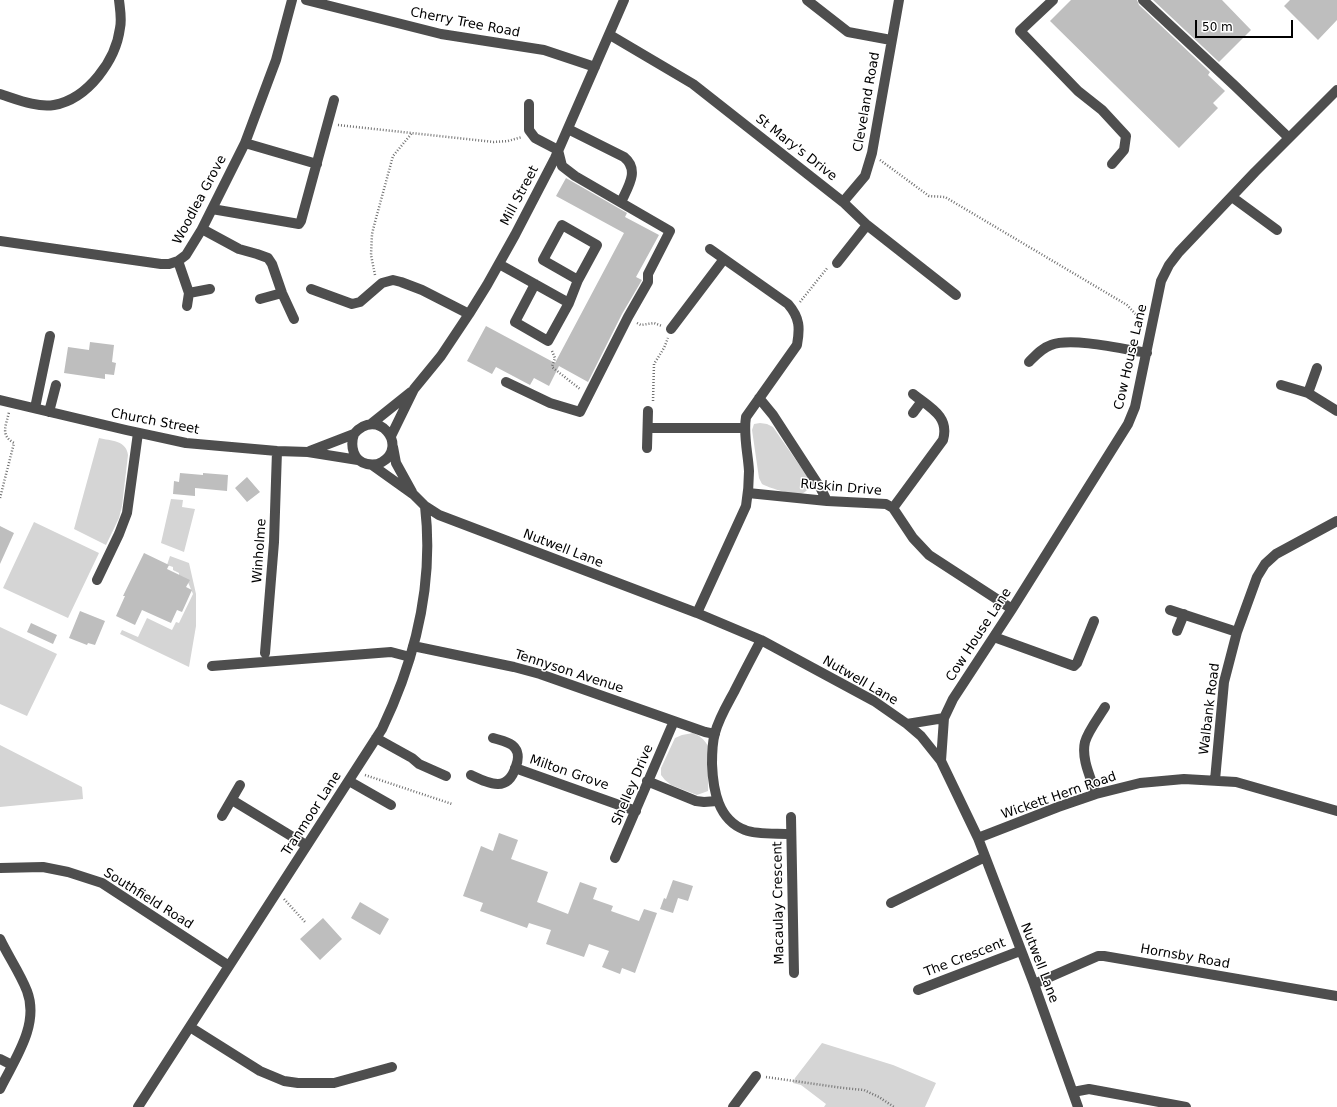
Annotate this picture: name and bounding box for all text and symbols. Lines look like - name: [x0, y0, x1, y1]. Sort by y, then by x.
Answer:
- street label: Cherry Tree Road: [409, 5, 521, 41]
- scale bar: [1197, 12, 1295, 38]
- text: 50 m: [1202, 20, 1233, 34]
- street label: Cleveland Road: [851, 51, 883, 153]
- street label: St Mary's Drive: [752, 111, 840, 185]
- street label: Woodlea Grove: [170, 153, 230, 247]
- street label: Mill Street: [498, 163, 542, 229]
- street label: Cow House Lane: [1111, 303, 1151, 411]
- street label: Church Street: [110, 406, 200, 438]
- street label: Ruskin Drive: [800, 477, 882, 499]
- street label: Winholme: [250, 518, 270, 584]
- street label: Nutwell Lane: [521, 527, 605, 571]
- street label: Cow House Lane: [943, 585, 1015, 685]
- street label: Tennyson Avenue: [513, 647, 625, 697]
- street label: Nutwell Lane: [820, 653, 900, 709]
- street label: Walbank Road: [1197, 662, 1223, 756]
- street label: Shelley Drive: [609, 742, 657, 828]
- street label: Milton Grove: [527, 752, 611, 794]
- street label: Tranmoor Lane: [279, 769, 345, 859]
- street label: Wickett Hern Road: [999, 769, 1119, 823]
- street label: Macaulay Crescent: [770, 841, 788, 965]
- street label: Southfield Road: [100, 865, 196, 933]
- street label: Nutwell Lane: [1017, 921, 1061, 1005]
- street label: The Crescent: [922, 935, 1008, 981]
- street label: Hornsby Road: [1139, 941, 1231, 973]

